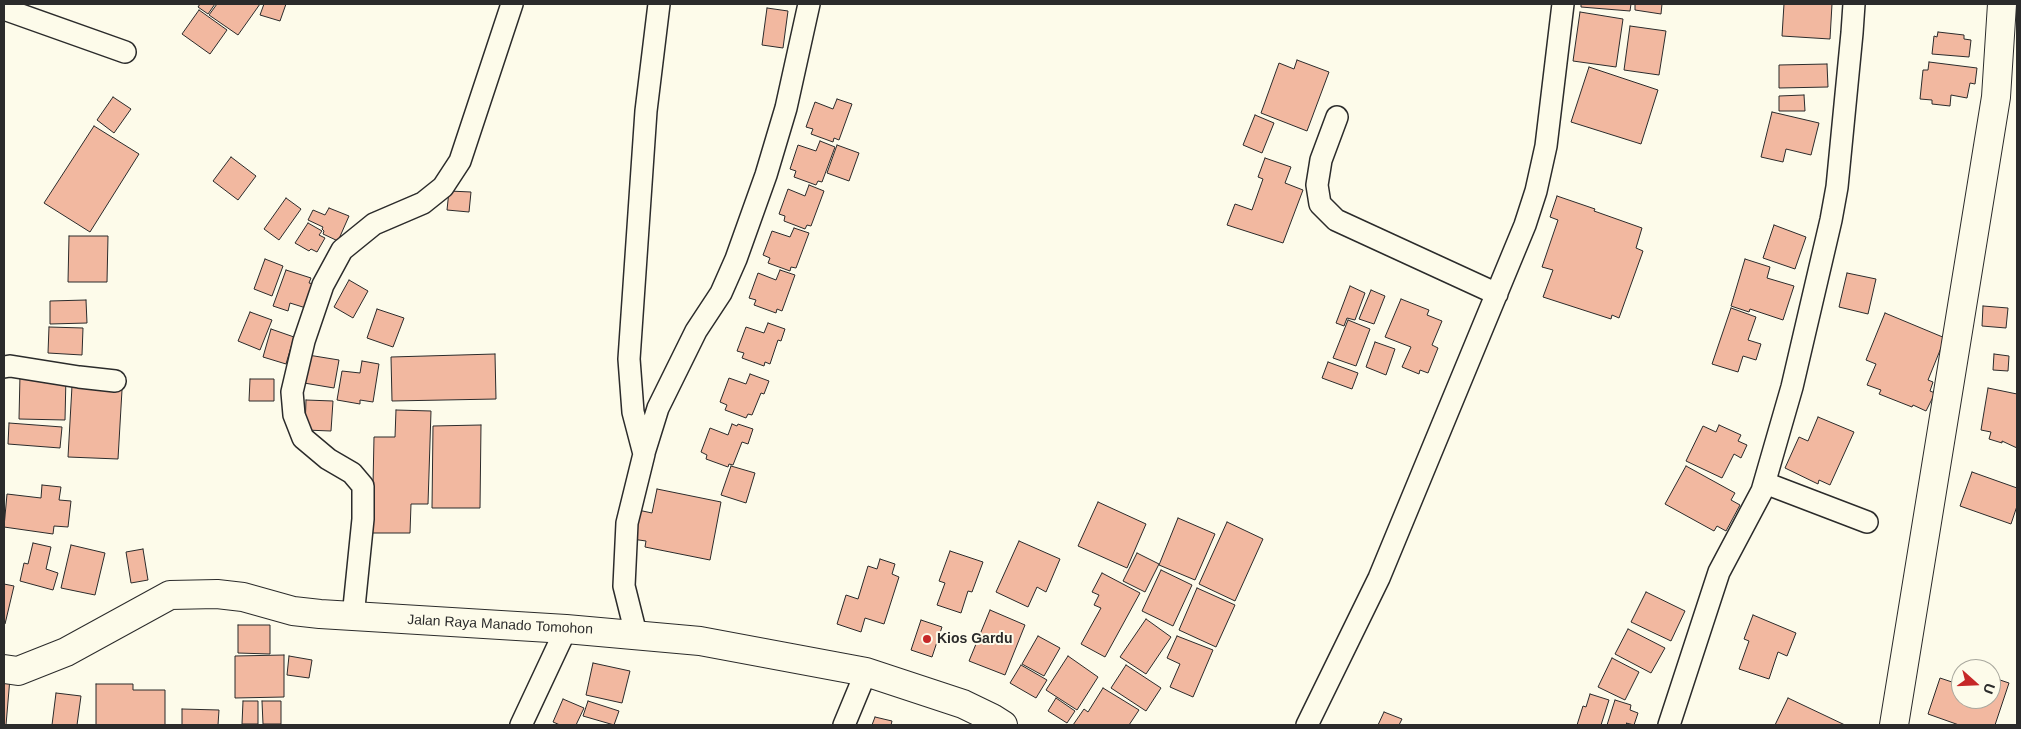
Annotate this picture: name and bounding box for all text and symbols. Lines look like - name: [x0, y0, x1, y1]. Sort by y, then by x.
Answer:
- street label: Jalan Raya Manado Tomohon: [407, 612, 593, 638]
- place label: Kios Gardu: [937, 631, 1012, 647]
- marker: Kios Gardu: [921, 633, 933, 645]
- north arrow: [1951, 659, 2001, 709]
- text: U: [1980, 681, 1998, 696]

